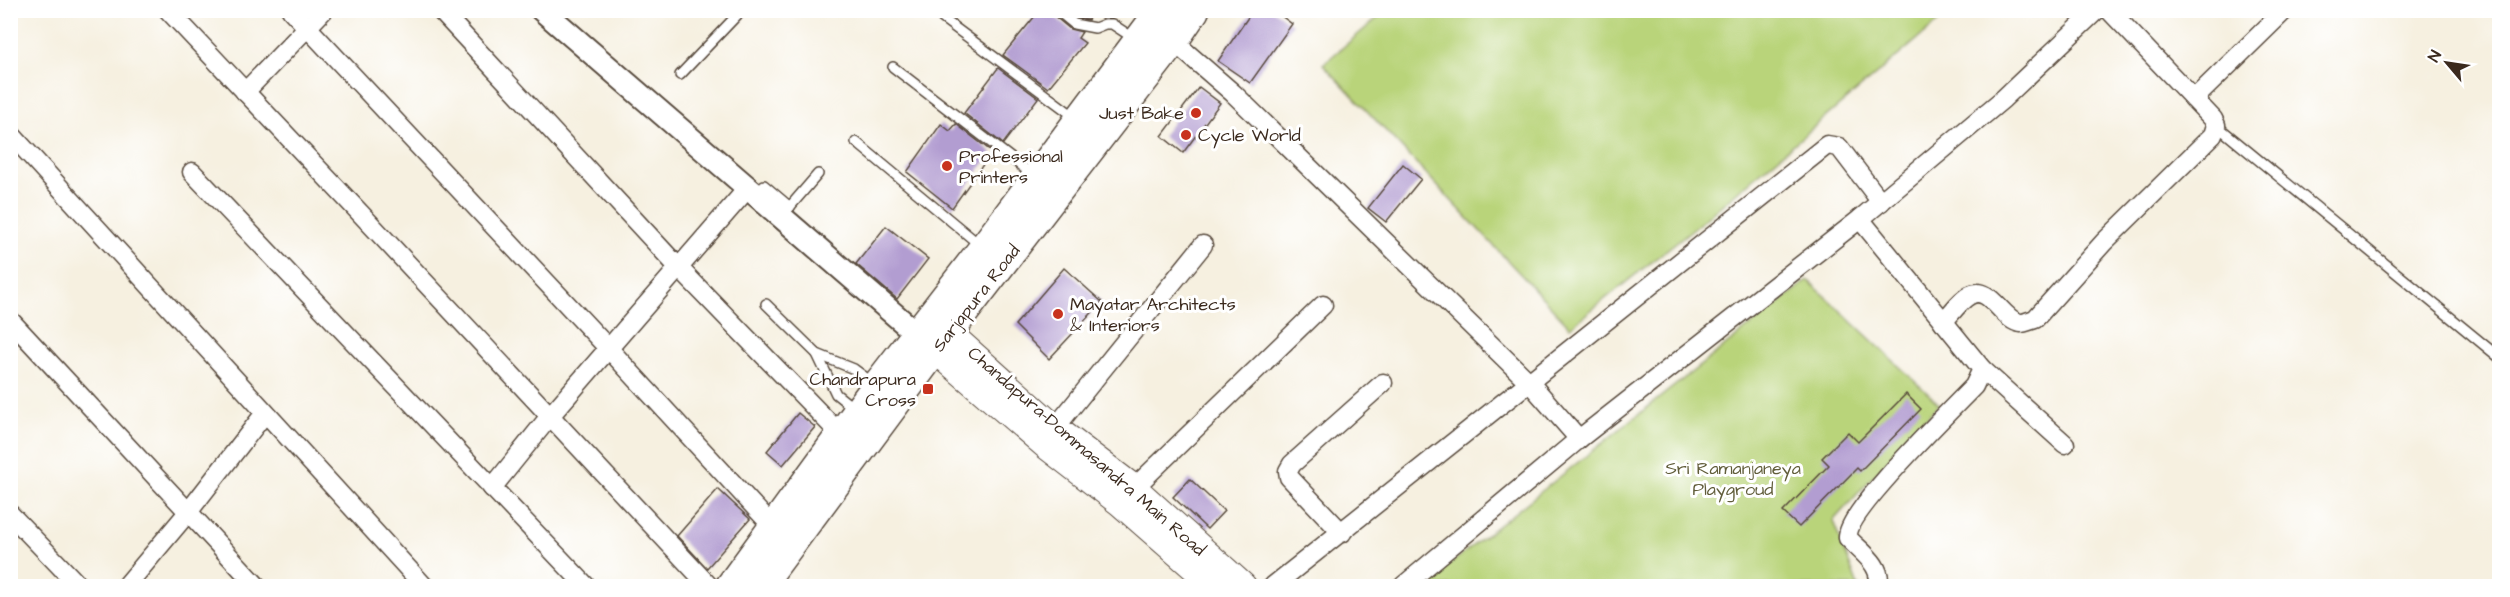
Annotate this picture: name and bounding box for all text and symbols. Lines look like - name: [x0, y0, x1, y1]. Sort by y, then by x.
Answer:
- north arrow: [2417, 33, 2477, 93]
- text: N: [2423, 46, 2447, 66]
- place label: Just Bake: [1099, 101, 1184, 126]
- marker: Just Bake: [1189, 106, 1203, 120]
- place label: Cycle World: [1198, 123, 1301, 149]
- marker: Cycle World: [1179, 128, 1193, 142]
- place label: Professional Printers: [959, 144, 1063, 190]
- marker: Professional Printers: [940, 159, 954, 173]
- street label: Sarjapura Road: [927, 239, 1026, 357]
- place label: Mayatar Architects & Interiors: [1070, 292, 1236, 338]
- marker: Mayatar Architects & Interiors: [1051, 307, 1065, 321]
- street label: Chandapura-Dommasandra Main Road: [962, 341, 1211, 562]
- place label: Chandrapura Cross: [810, 367, 916, 413]
- marker: Chandrapura Cross: [921, 382, 935, 396]
- park label: Sri Ramanjaneya Playgroud: [1665, 456, 1801, 503]

